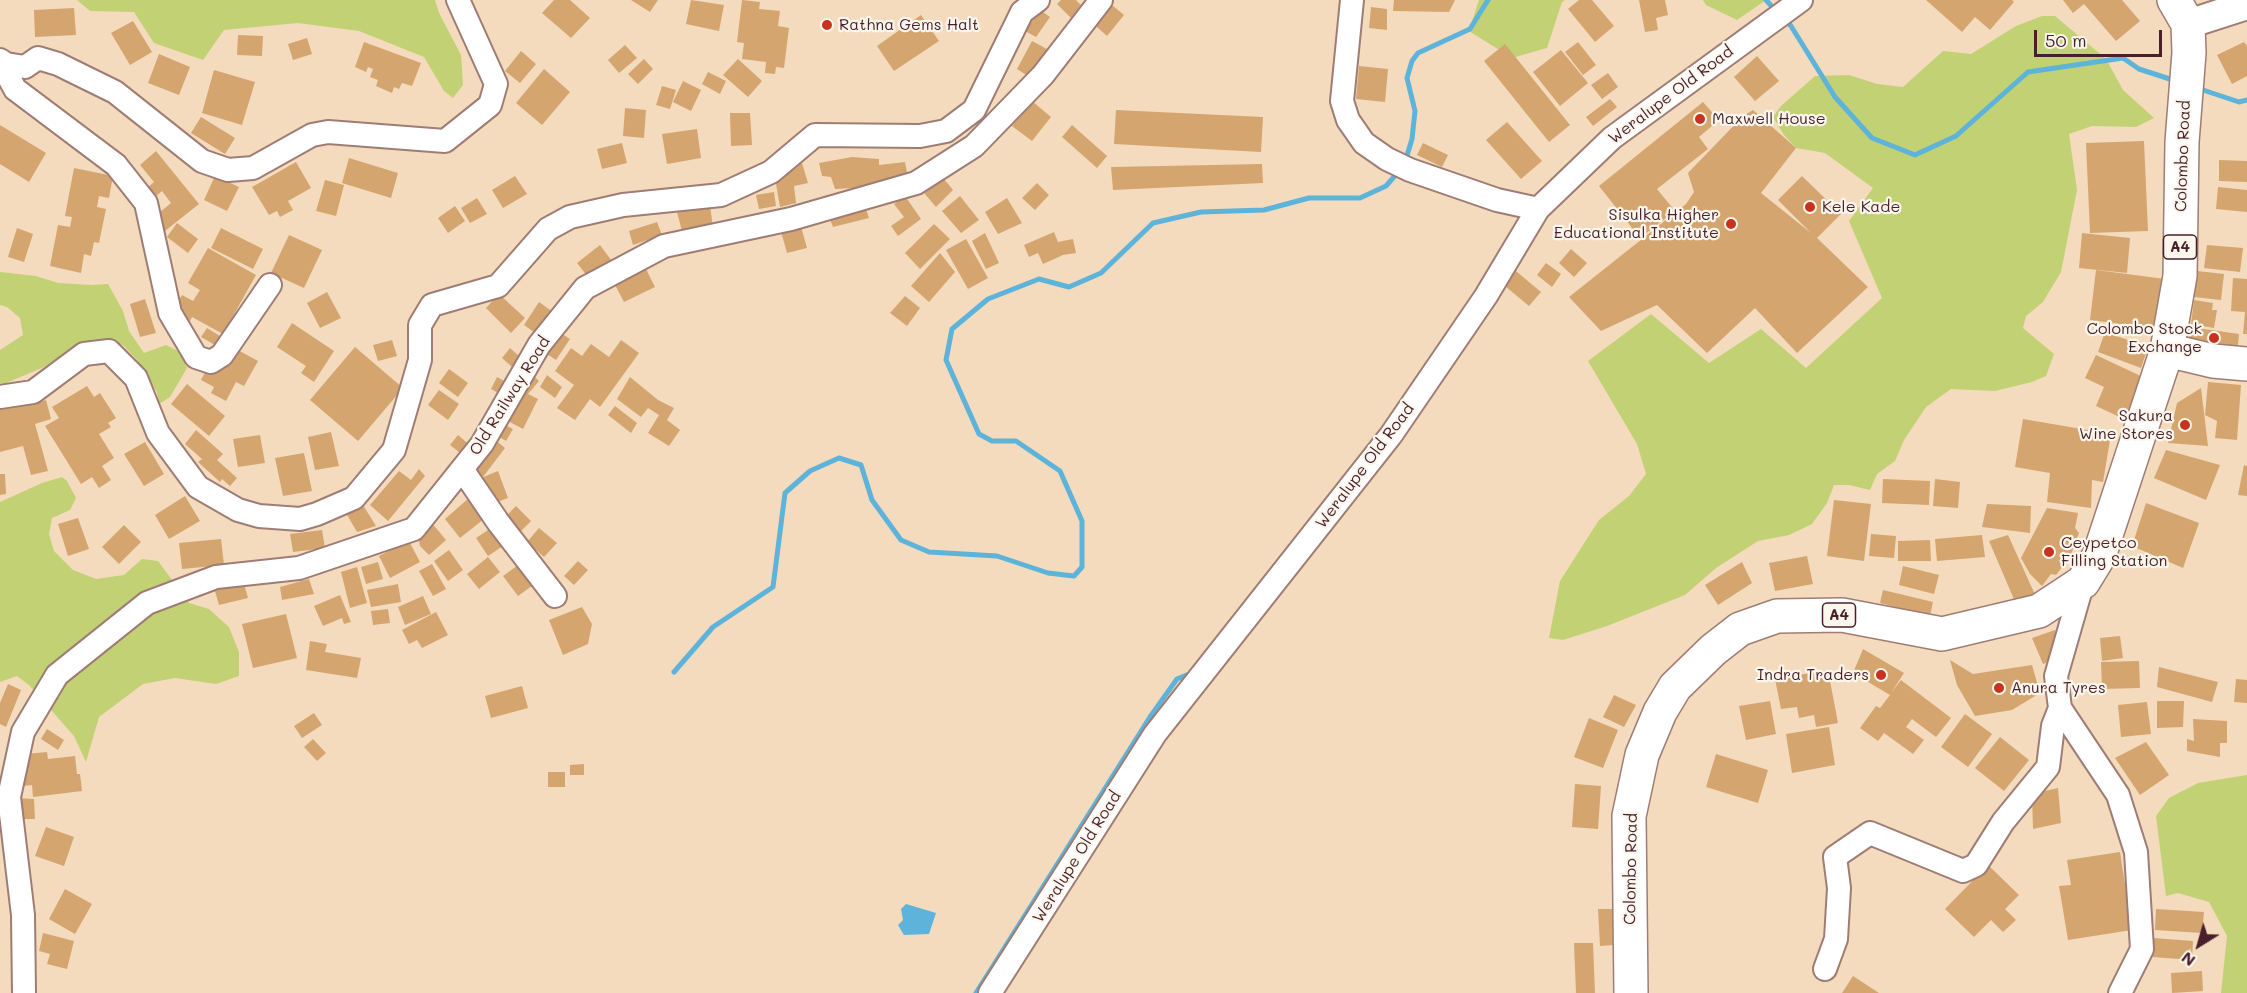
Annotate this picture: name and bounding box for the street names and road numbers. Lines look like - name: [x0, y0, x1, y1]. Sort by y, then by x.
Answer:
- street label: Weralupe Old Road: [1605, 42, 1737, 148]
- street label: Colombo Road: [2171, 100, 2195, 212]
- road number: A4: [2164, 235, 2196, 259]
- street label: Old Railway Road: [466, 333, 554, 459]
- street label: Weralupe Old Road: [1312, 400, 1418, 532]
- road number: A4: [1822, 603, 1856, 627]
- street label: Weralupe Old Road: [1029, 788, 1125, 926]
- street label: Colombo Road: [1620, 813, 1642, 925]

